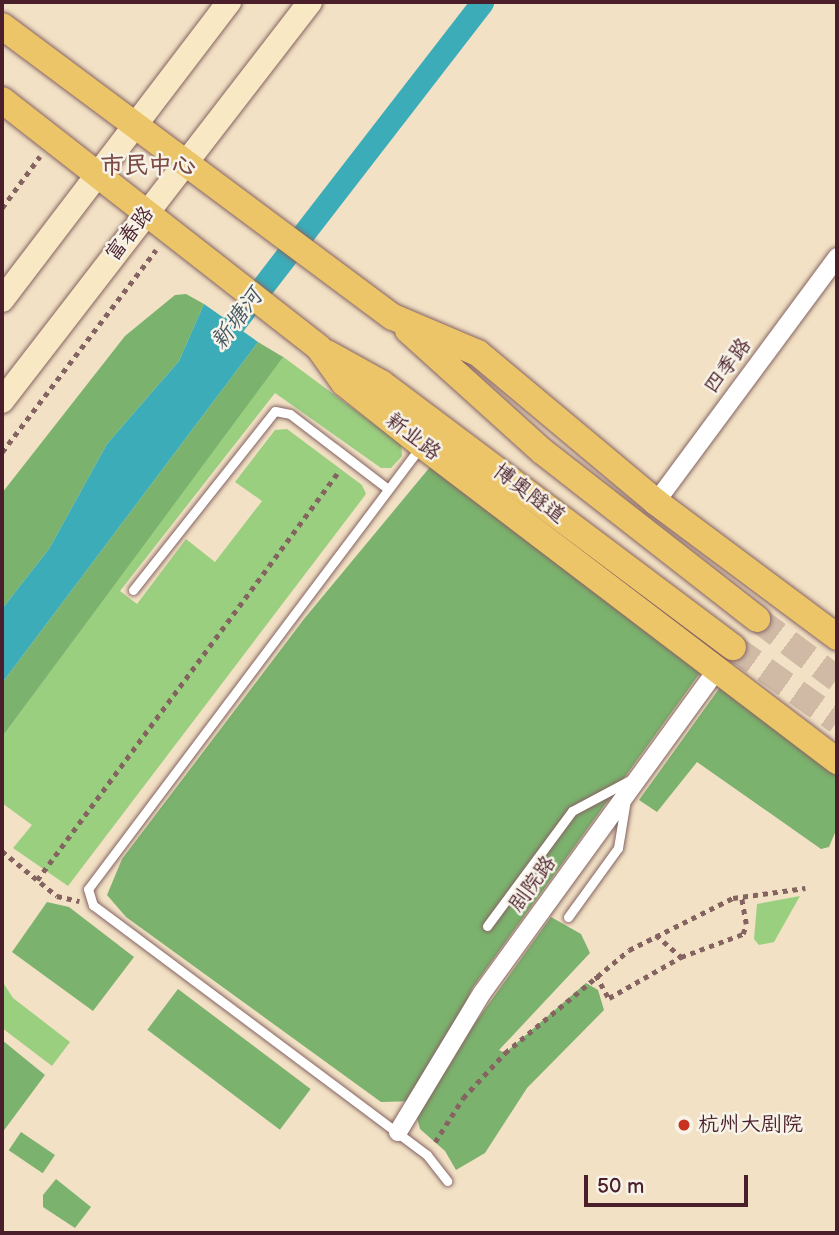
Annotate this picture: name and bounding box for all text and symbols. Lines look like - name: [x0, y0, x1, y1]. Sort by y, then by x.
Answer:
- district label: 市民中心: [100, 152, 196, 180]
- street label: 富春路: [101, 201, 159, 267]
- water label: 新塘河: [205, 283, 269, 355]
- street label: 四季路: [699, 333, 757, 399]
- street label: 新业路: [380, 408, 446, 466]
- street label: 博奥隧道: [488, 459, 570, 529]
- street label: 剧院路: [504, 851, 562, 917]
- place label: 杭州大剧院: [698, 1112, 803, 1138]
- marker: 杭州大剧院: [676, 1117, 692, 1133]
- scale bar: [587, 1162, 752, 1206]
- text: 50 m: [597, 1174, 644, 1199]

